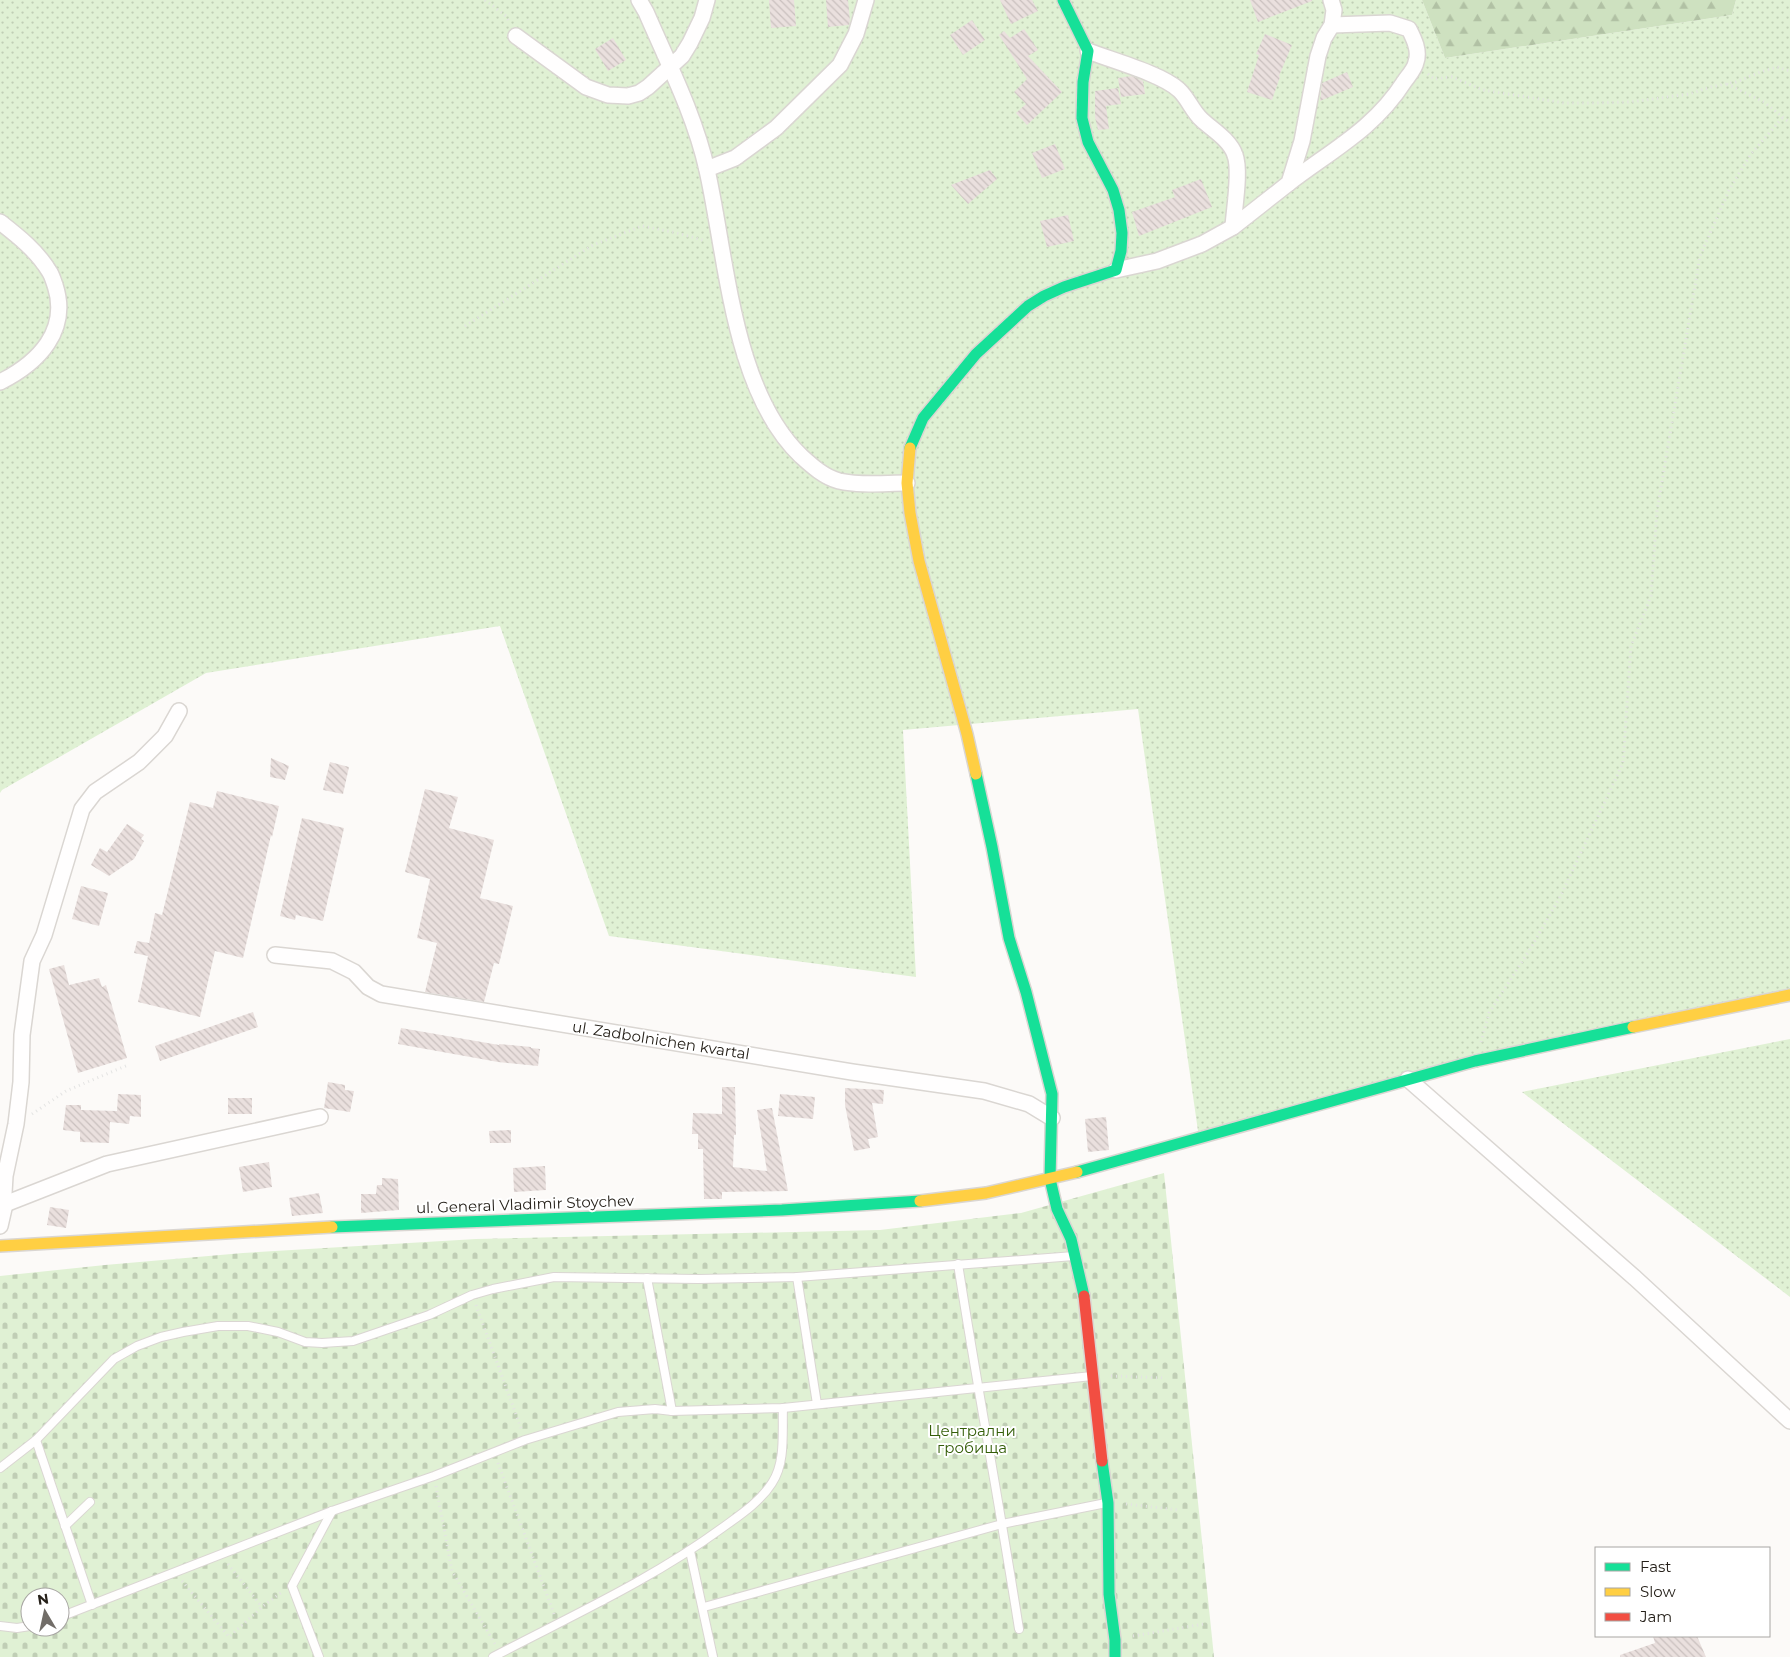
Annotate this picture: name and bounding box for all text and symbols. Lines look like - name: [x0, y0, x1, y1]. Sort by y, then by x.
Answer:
- street label: ul. Zadbolnichen kvartal: [571, 1017, 751, 1063]
- street label: ul. General Vladimir Stoychev: [416, 1191, 635, 1217]
- park label: Централни гробища: [928, 1421, 1016, 1457]
- legend: [1595, 1547, 1770, 1637]
- text: Fast: [1640, 1557, 1671, 1576]
- text: Slow: [1640, 1582, 1676, 1601]
- north arrow: [20, 1587, 70, 1637]
- text: N: [36, 1589, 50, 1609]
- text: Jam: [1639, 1607, 1672, 1626]

